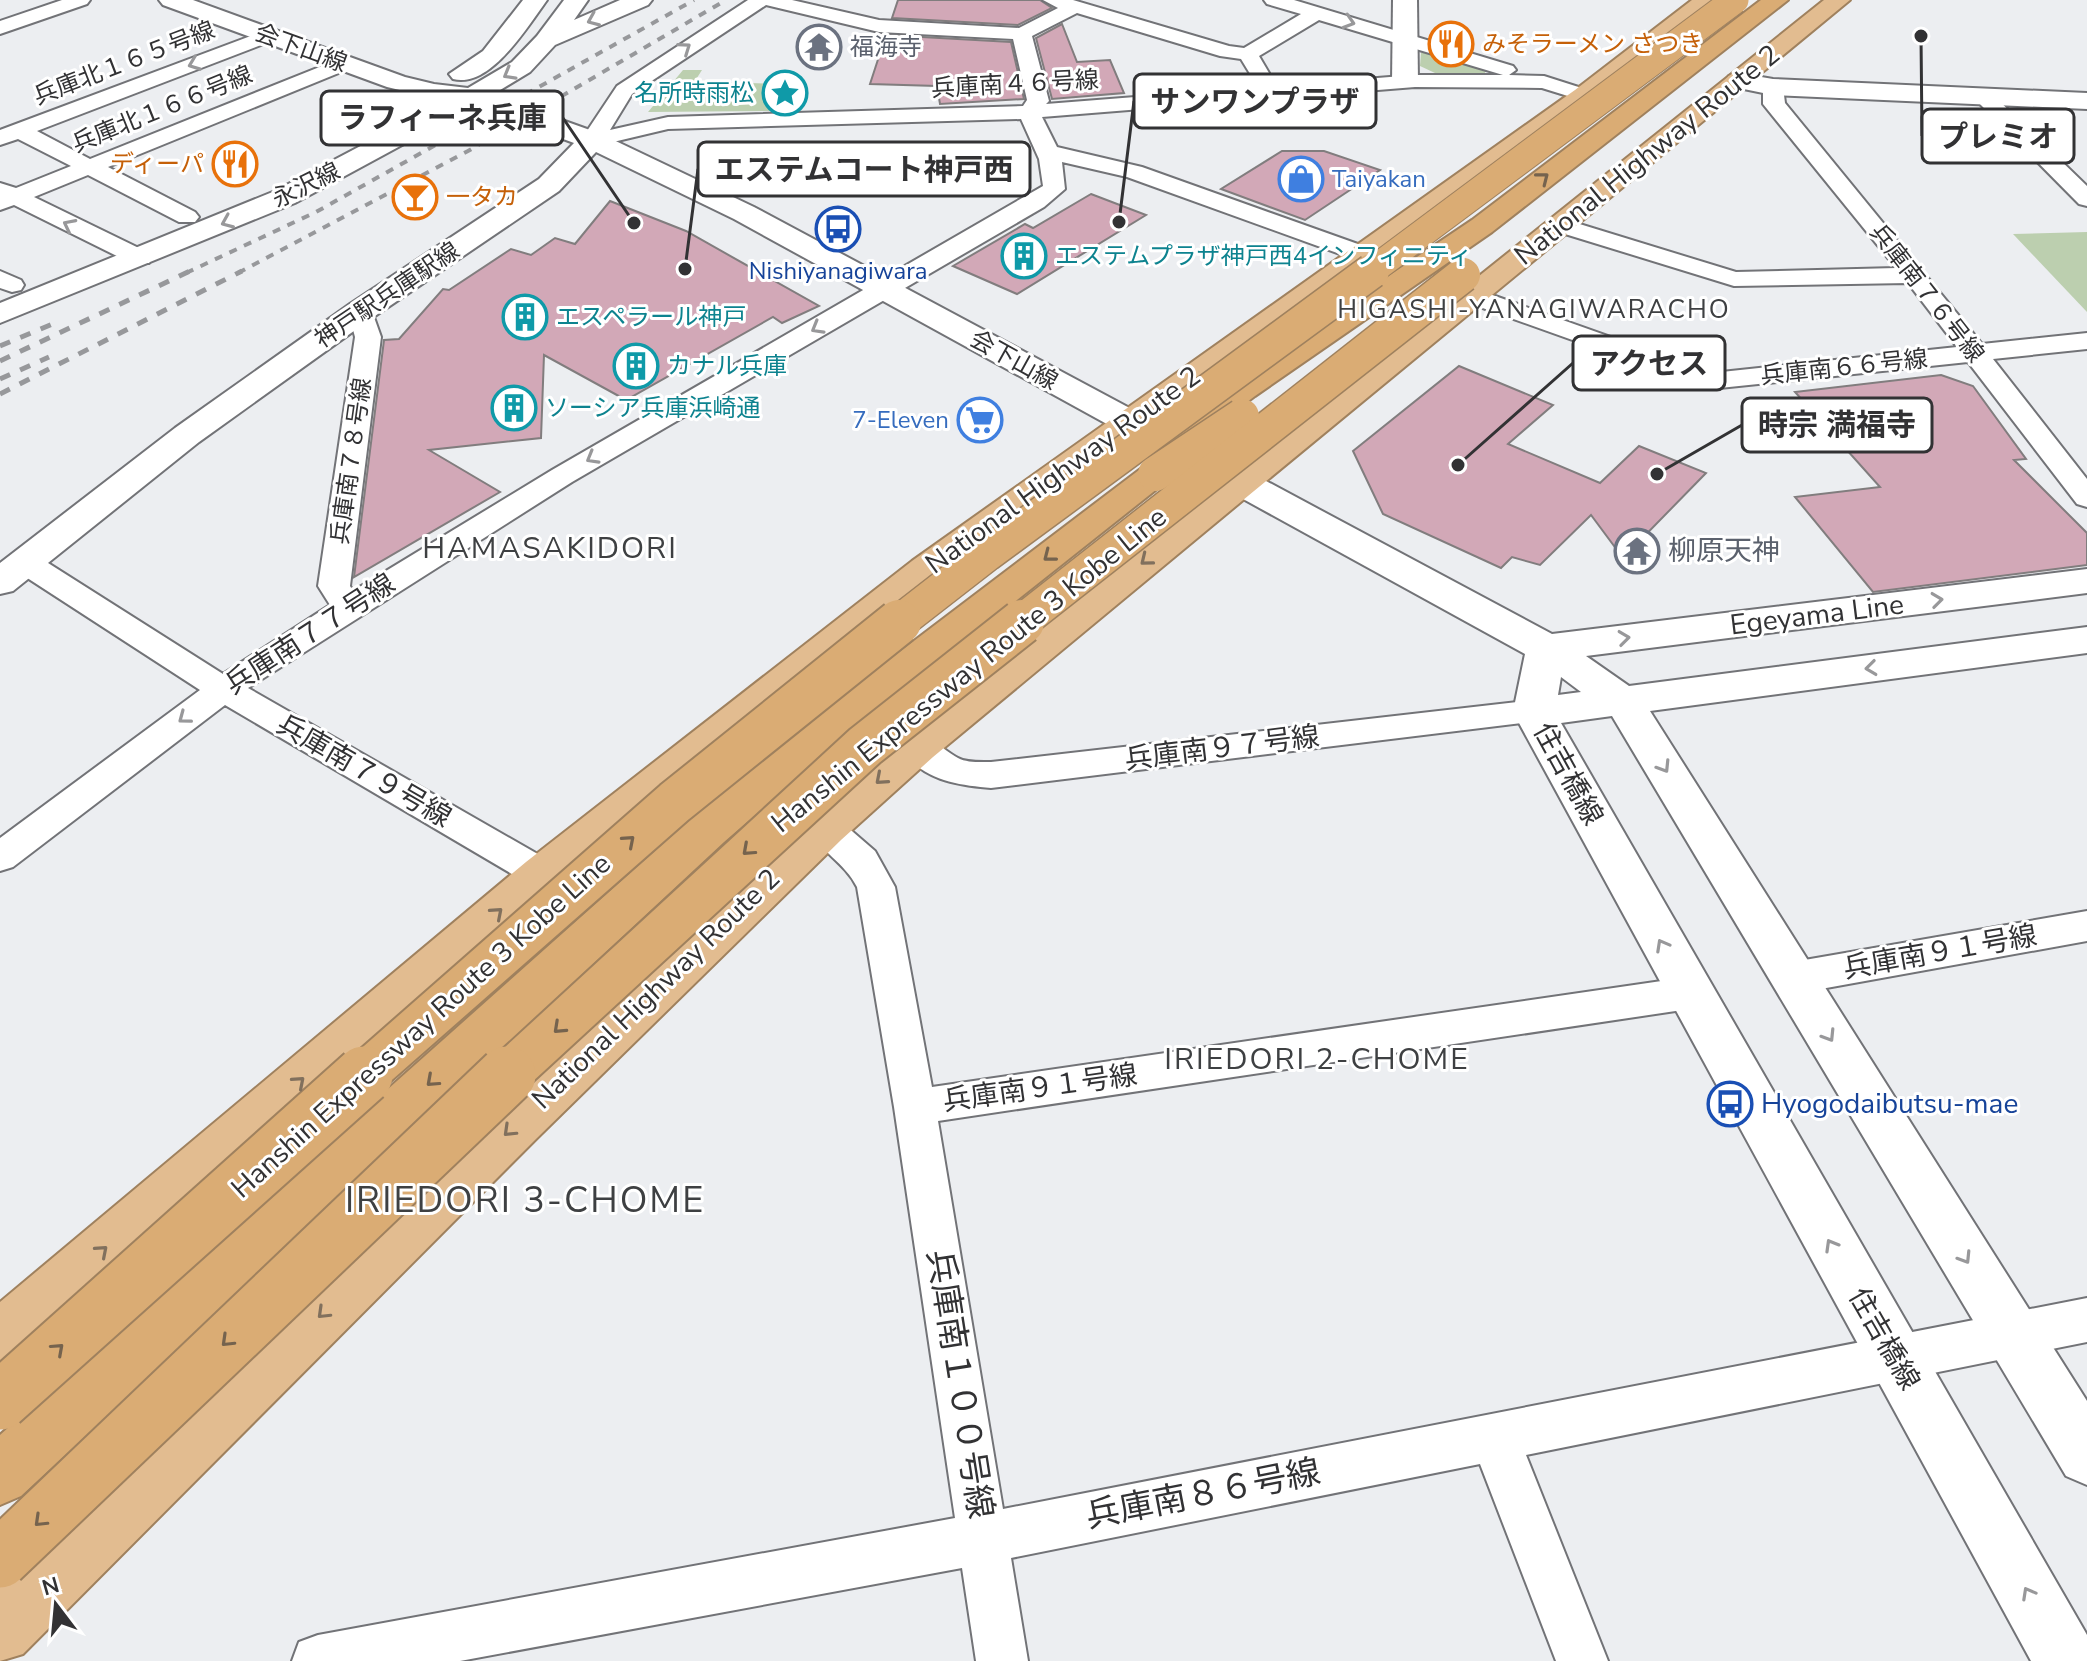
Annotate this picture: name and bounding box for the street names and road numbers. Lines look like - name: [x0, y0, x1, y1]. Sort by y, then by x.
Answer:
- street label: 兵庫北１６５号線: [29, 14, 219, 112]
- street label: 会下山線: [250, 17, 352, 79]
- street label: National Highway Route 2: [1506, 36, 1788, 274]
- street label: 兵庫北１６６号線: [67, 58, 257, 160]
- street label: 兵庫南４６号線: [930, 64, 1100, 104]
- street label: 永沢線: [267, 155, 345, 215]
- street label: 兵庫南７６号線: [1863, 217, 1991, 369]
- street label: 神戸駅兵庫駅線: [308, 235, 466, 355]
- street label: 会下山線: [964, 323, 1064, 397]
- street label: 兵庫南６６号線: [1759, 342, 1929, 392]
- street label: National Highway Route 2: [918, 357, 1208, 583]
- street label: 兵庫南７８号線: [323, 376, 379, 546]
- street label: Hanshin Expressway Route 3 Kobe Line: [763, 498, 1175, 842]
- street label: 兵庫南７７号線: [217, 565, 403, 703]
- street label: Egeyama Line: [1728, 585, 1906, 645]
- street label: 兵庫南７９号線: [270, 706, 458, 836]
- street label: 住吉橋線: [1524, 716, 1612, 832]
- street label: 兵庫南９７号線: [1122, 717, 1322, 779]
- street label: Hanshin Expressway Route 3 Kobe Line: [223, 845, 619, 1207]
- street label: National Highway Route 2: [524, 860, 788, 1118]
- street label: 兵庫南９１号線: [1840, 916, 2040, 988]
- street label: 兵庫南９１号線: [940, 1056, 1140, 1120]
- street label: 兵庫南１００号線: [916, 1246, 1004, 1522]
- street label: 住吉橋線: [1840, 1281, 1928, 1397]
- street label: 兵庫南８６号線: [1082, 1449, 1324, 1539]

